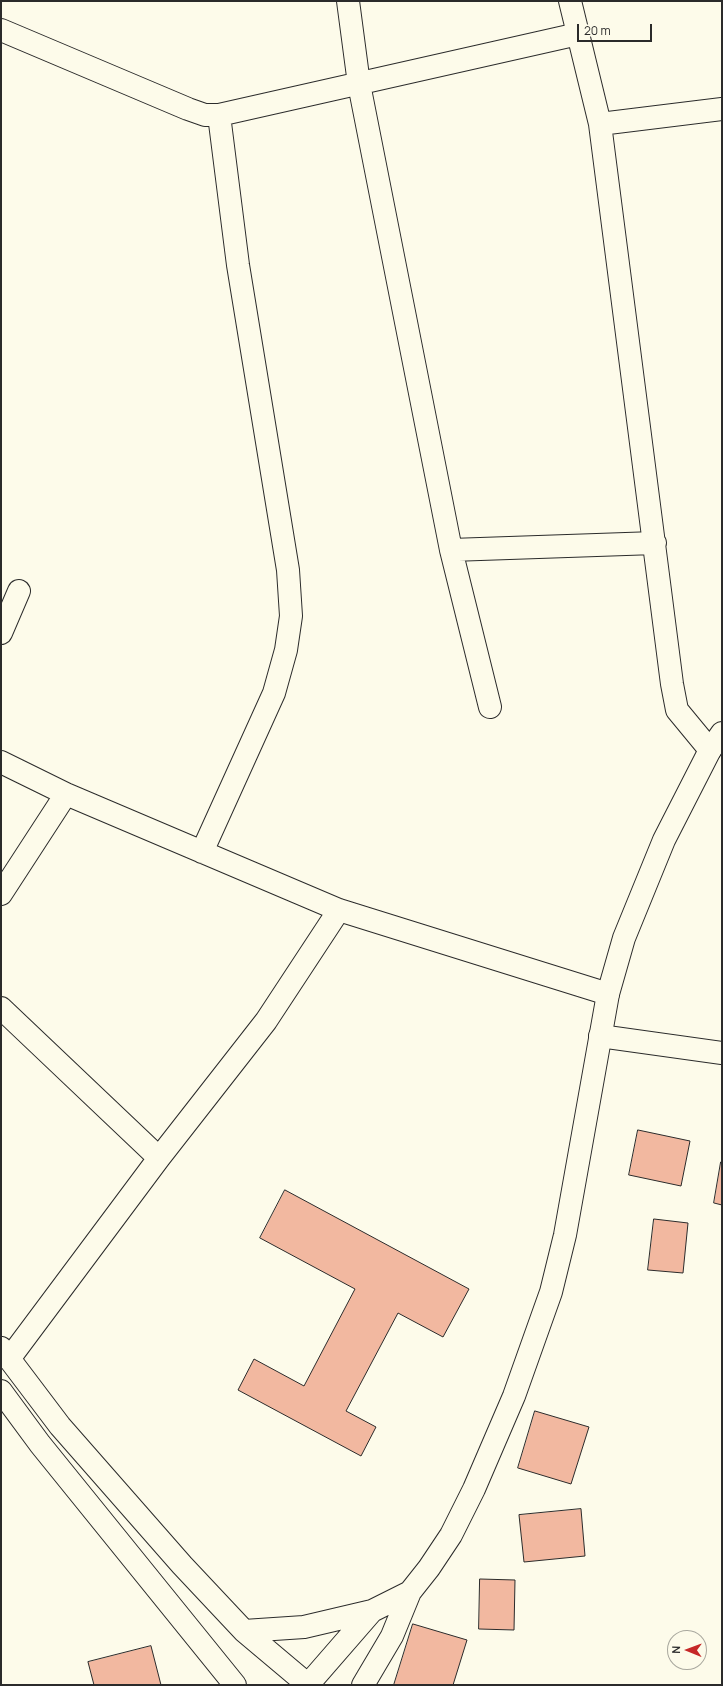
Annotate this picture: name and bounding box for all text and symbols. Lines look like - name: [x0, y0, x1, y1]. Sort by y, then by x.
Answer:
- scale bar: [579, 16, 654, 42]
- text: 20 m: [584, 22, 611, 39]
- north arrow: [667, 1630, 707, 1670]
- text: N: [668, 1646, 683, 1654]

